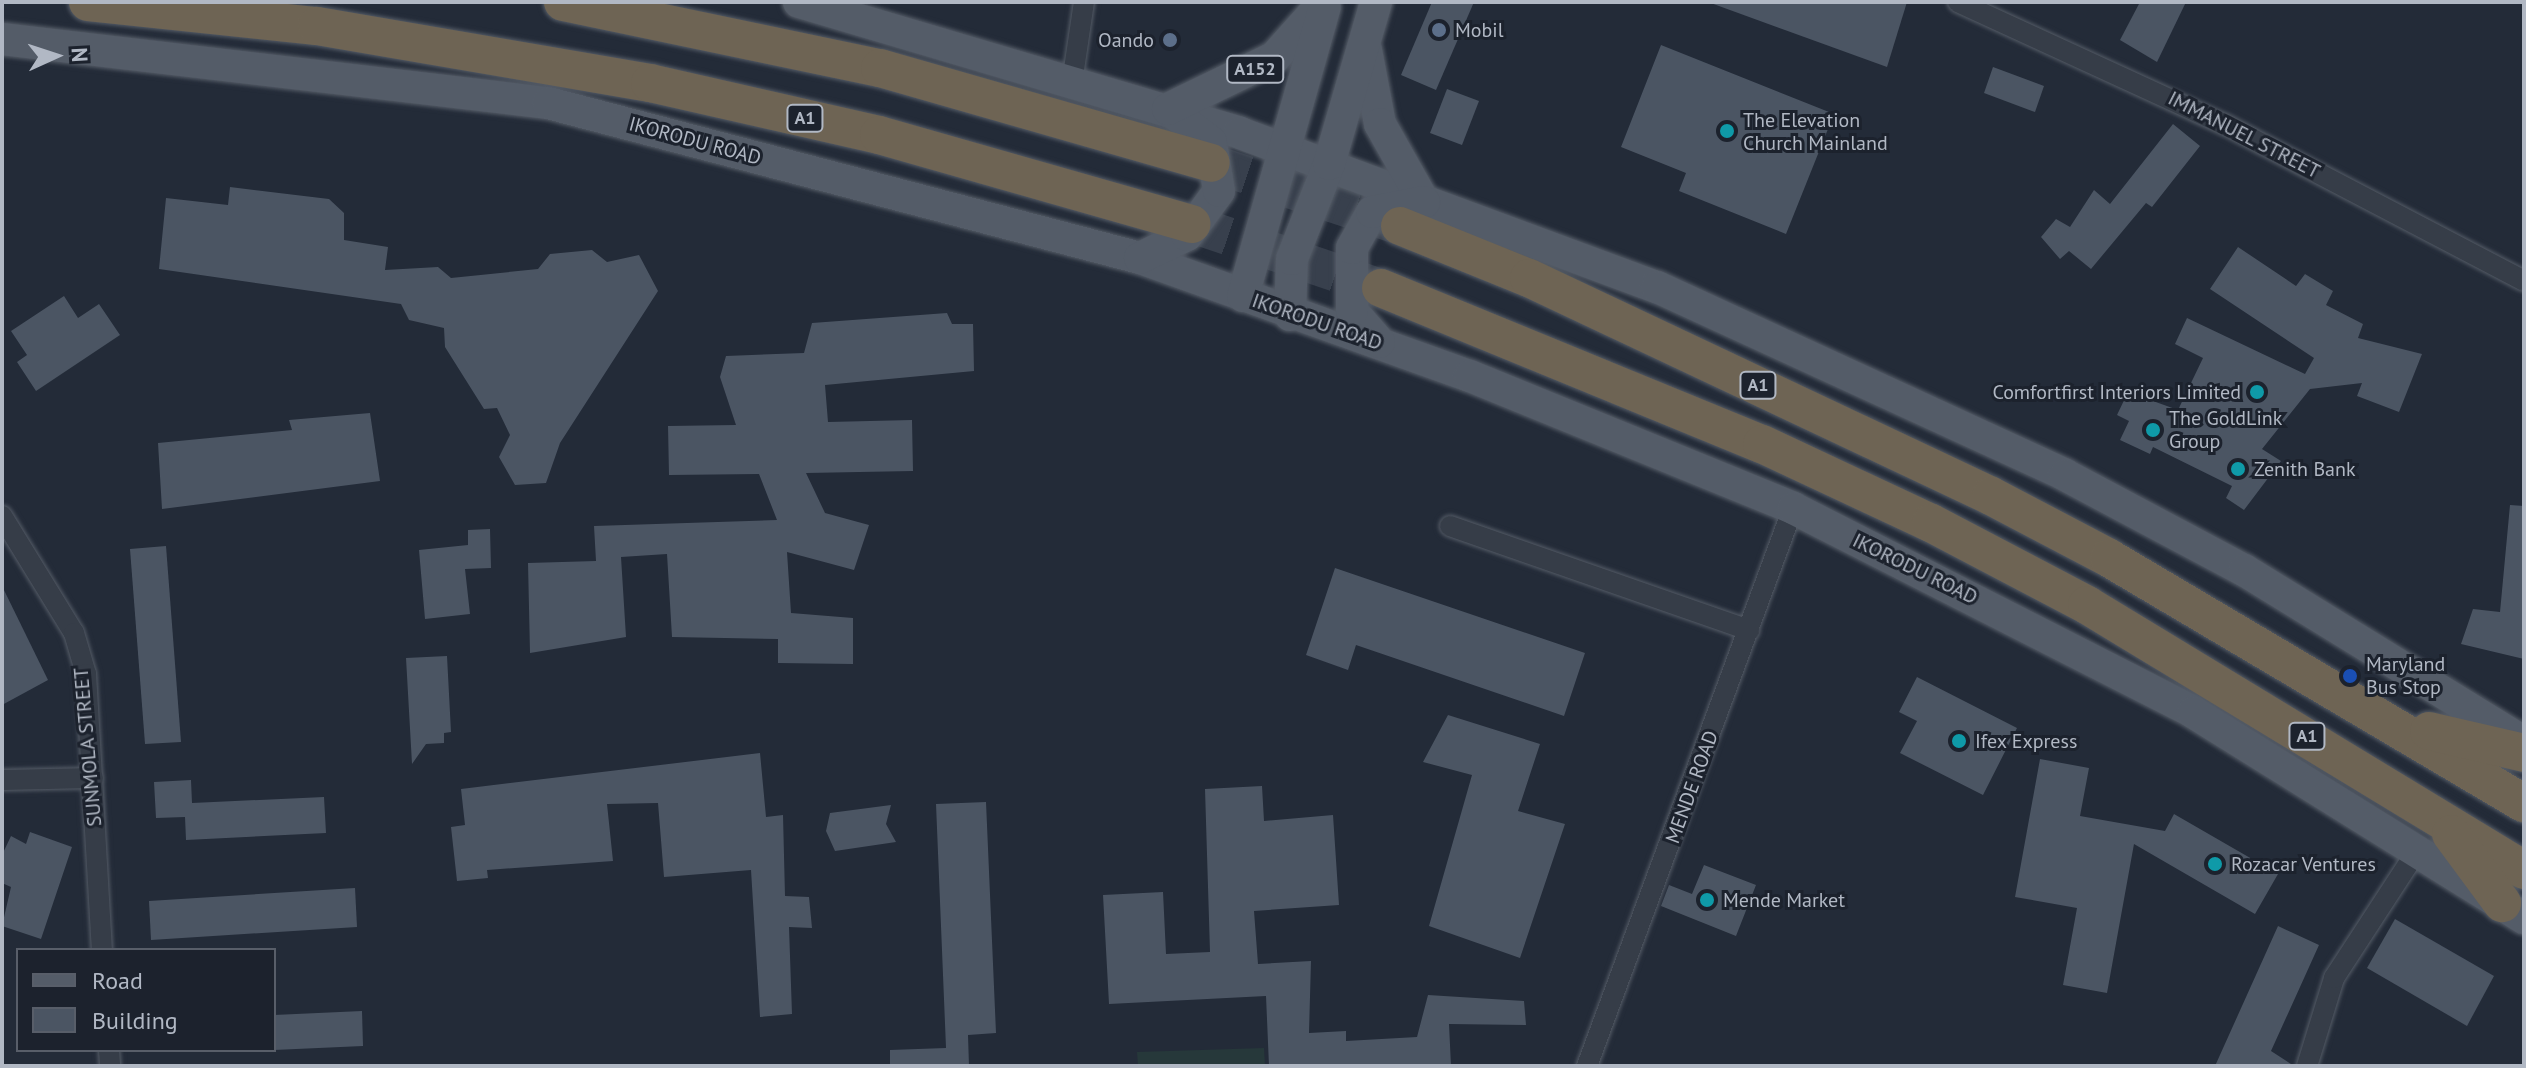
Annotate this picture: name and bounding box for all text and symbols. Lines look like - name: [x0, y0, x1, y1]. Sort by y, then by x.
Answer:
- north arrow: [16, 16, 96, 96]
- place label: Mobil: [1455, 18, 1504, 42]
- marker: Mobil: [1430, 21, 1448, 39]
- place label: Oando: [1098, 28, 1154, 52]
- marker: Oando: [1161, 31, 1179, 49]
- text: N: [66, 47, 94, 63]
- road number: A152: [1225, 55, 1285, 83]
- street label: IMMANUEL STREET: [2164, 86, 2324, 184]
- road number: A1: [785, 104, 825, 132]
- place label: The Elevation Church Mainland: [1743, 108, 1888, 155]
- street label: IKORODU ROAD: [626, 112, 764, 170]
- marker: The Elevation Church Mainland: [1718, 122, 1736, 140]
- street label: IKORODU ROAD: [1249, 289, 1385, 355]
- road number: A1: [1738, 371, 1778, 399]
- place label: Comfortfirst Interiors Limited: [1992, 380, 2241, 404]
- marker: Comfortfirst Interiors Limited: [2248, 383, 2266, 401]
- place label: The GoldLink Group: [2169, 406, 2282, 453]
- marker: The GoldLink Group: [2144, 421, 2162, 439]
- place label: Zenith Bank: [2254, 457, 2356, 481]
- marker: Zenith Bank: [2229, 460, 2247, 478]
- street label: IKORODU ROAD: [1849, 528, 1981, 610]
- place label: Maryland Bus Stop: [2366, 652, 2445, 699]
- street label: SUNMOLA STREET: [69, 666, 107, 828]
- marker: Maryland Bus Stop: [2341, 667, 2359, 685]
- road number: A1: [2287, 722, 2327, 750]
- street label: MENDE ROAD: [1661, 727, 1723, 847]
- place label: Ifex Express: [1975, 729, 2078, 753]
- marker: Ifex Express: [1950, 732, 1968, 750]
- place label: Rozacar Ventures: [2231, 852, 2377, 876]
- marker: Rozacar Ventures: [2206, 855, 2224, 873]
- place label: Mende Market: [1723, 888, 1845, 912]
- marker: Mende Market: [1698, 891, 1716, 909]
- legend: [16, 948, 276, 1052]
- text: Road: [92, 965, 143, 996]
- text: Building: [92, 1005, 178, 1036]

